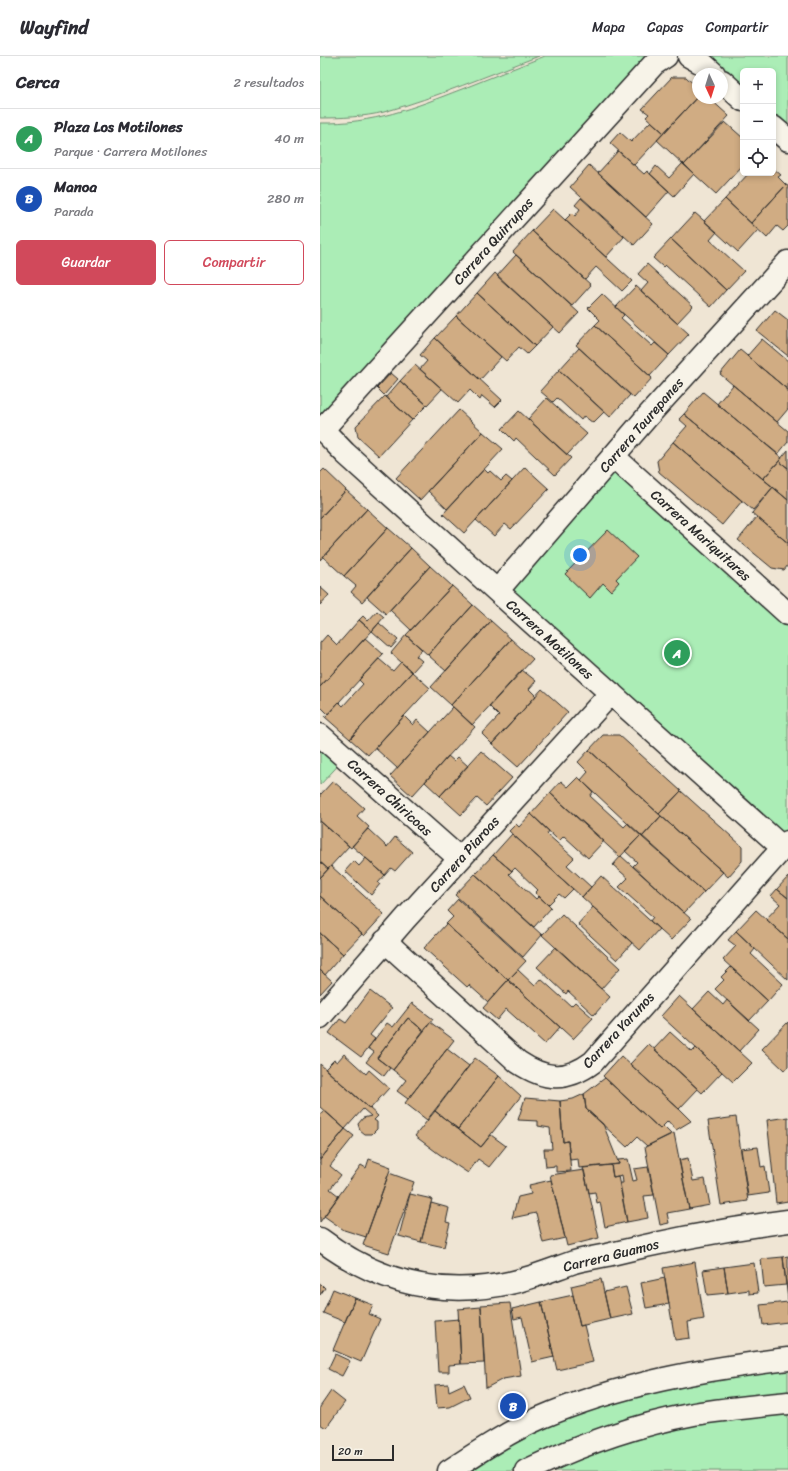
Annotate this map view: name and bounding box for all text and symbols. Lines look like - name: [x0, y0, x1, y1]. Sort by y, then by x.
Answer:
- text: Wayfind: [20, 11, 88, 44]
- text: Mapa: [592, 15, 625, 40]
- text: Capas: [647, 15, 684, 40]
- text: Compartir: [706, 15, 768, 40]
- text: Cerca: [16, 67, 59, 97]
- north arrow: [692, 68, 728, 104]
- map controls: [740, 68, 776, 176]
- button: +: [740, 68, 776, 104]
- text: 2 resultados: [233, 71, 304, 94]
- button: −: [740, 104, 776, 140]
- text: Plaza Los Motilones: [54, 114, 183, 140]
- text: A: [25, 127, 33, 150]
- text: 40 m: [274, 127, 304, 150]
- text: Parque · Carrera Motilones: [54, 140, 207, 163]
- button: locate: [740, 140, 776, 176]
- text: Manoa: [54, 174, 97, 200]
- text: B: [25, 187, 33, 210]
- text: 280 m: [267, 187, 304, 210]
- street label: Carrera Quirrupas: [447, 191, 540, 291]
- text: Parada: [54, 200, 94, 223]
- button: Guardar: [16, 240, 156, 285]
- button: Compartir: [164, 240, 304, 285]
- street label: Carrera Taurepanes: [593, 371, 691, 479]
- street label: Carrera Mariquitares: [644, 483, 757, 588]
- your location: [570, 545, 590, 565]
- street label: Carrera Motilones: [500, 593, 600, 686]
- pin: A: [664, 638, 690, 668]
- street label: Carrera Chiricoas: [341, 752, 438, 843]
- street label: Carrera Piaroas: [423, 810, 506, 899]
- street label: Carrera Yarunos: [576, 986, 661, 1075]
- street label: Carrera Guamos: [560, 1231, 662, 1279]
- pin: B: [500, 1391, 526, 1421]
- text: 20 m: [338, 1442, 363, 1461]
- scale bar: [332, 1443, 394, 1462]

